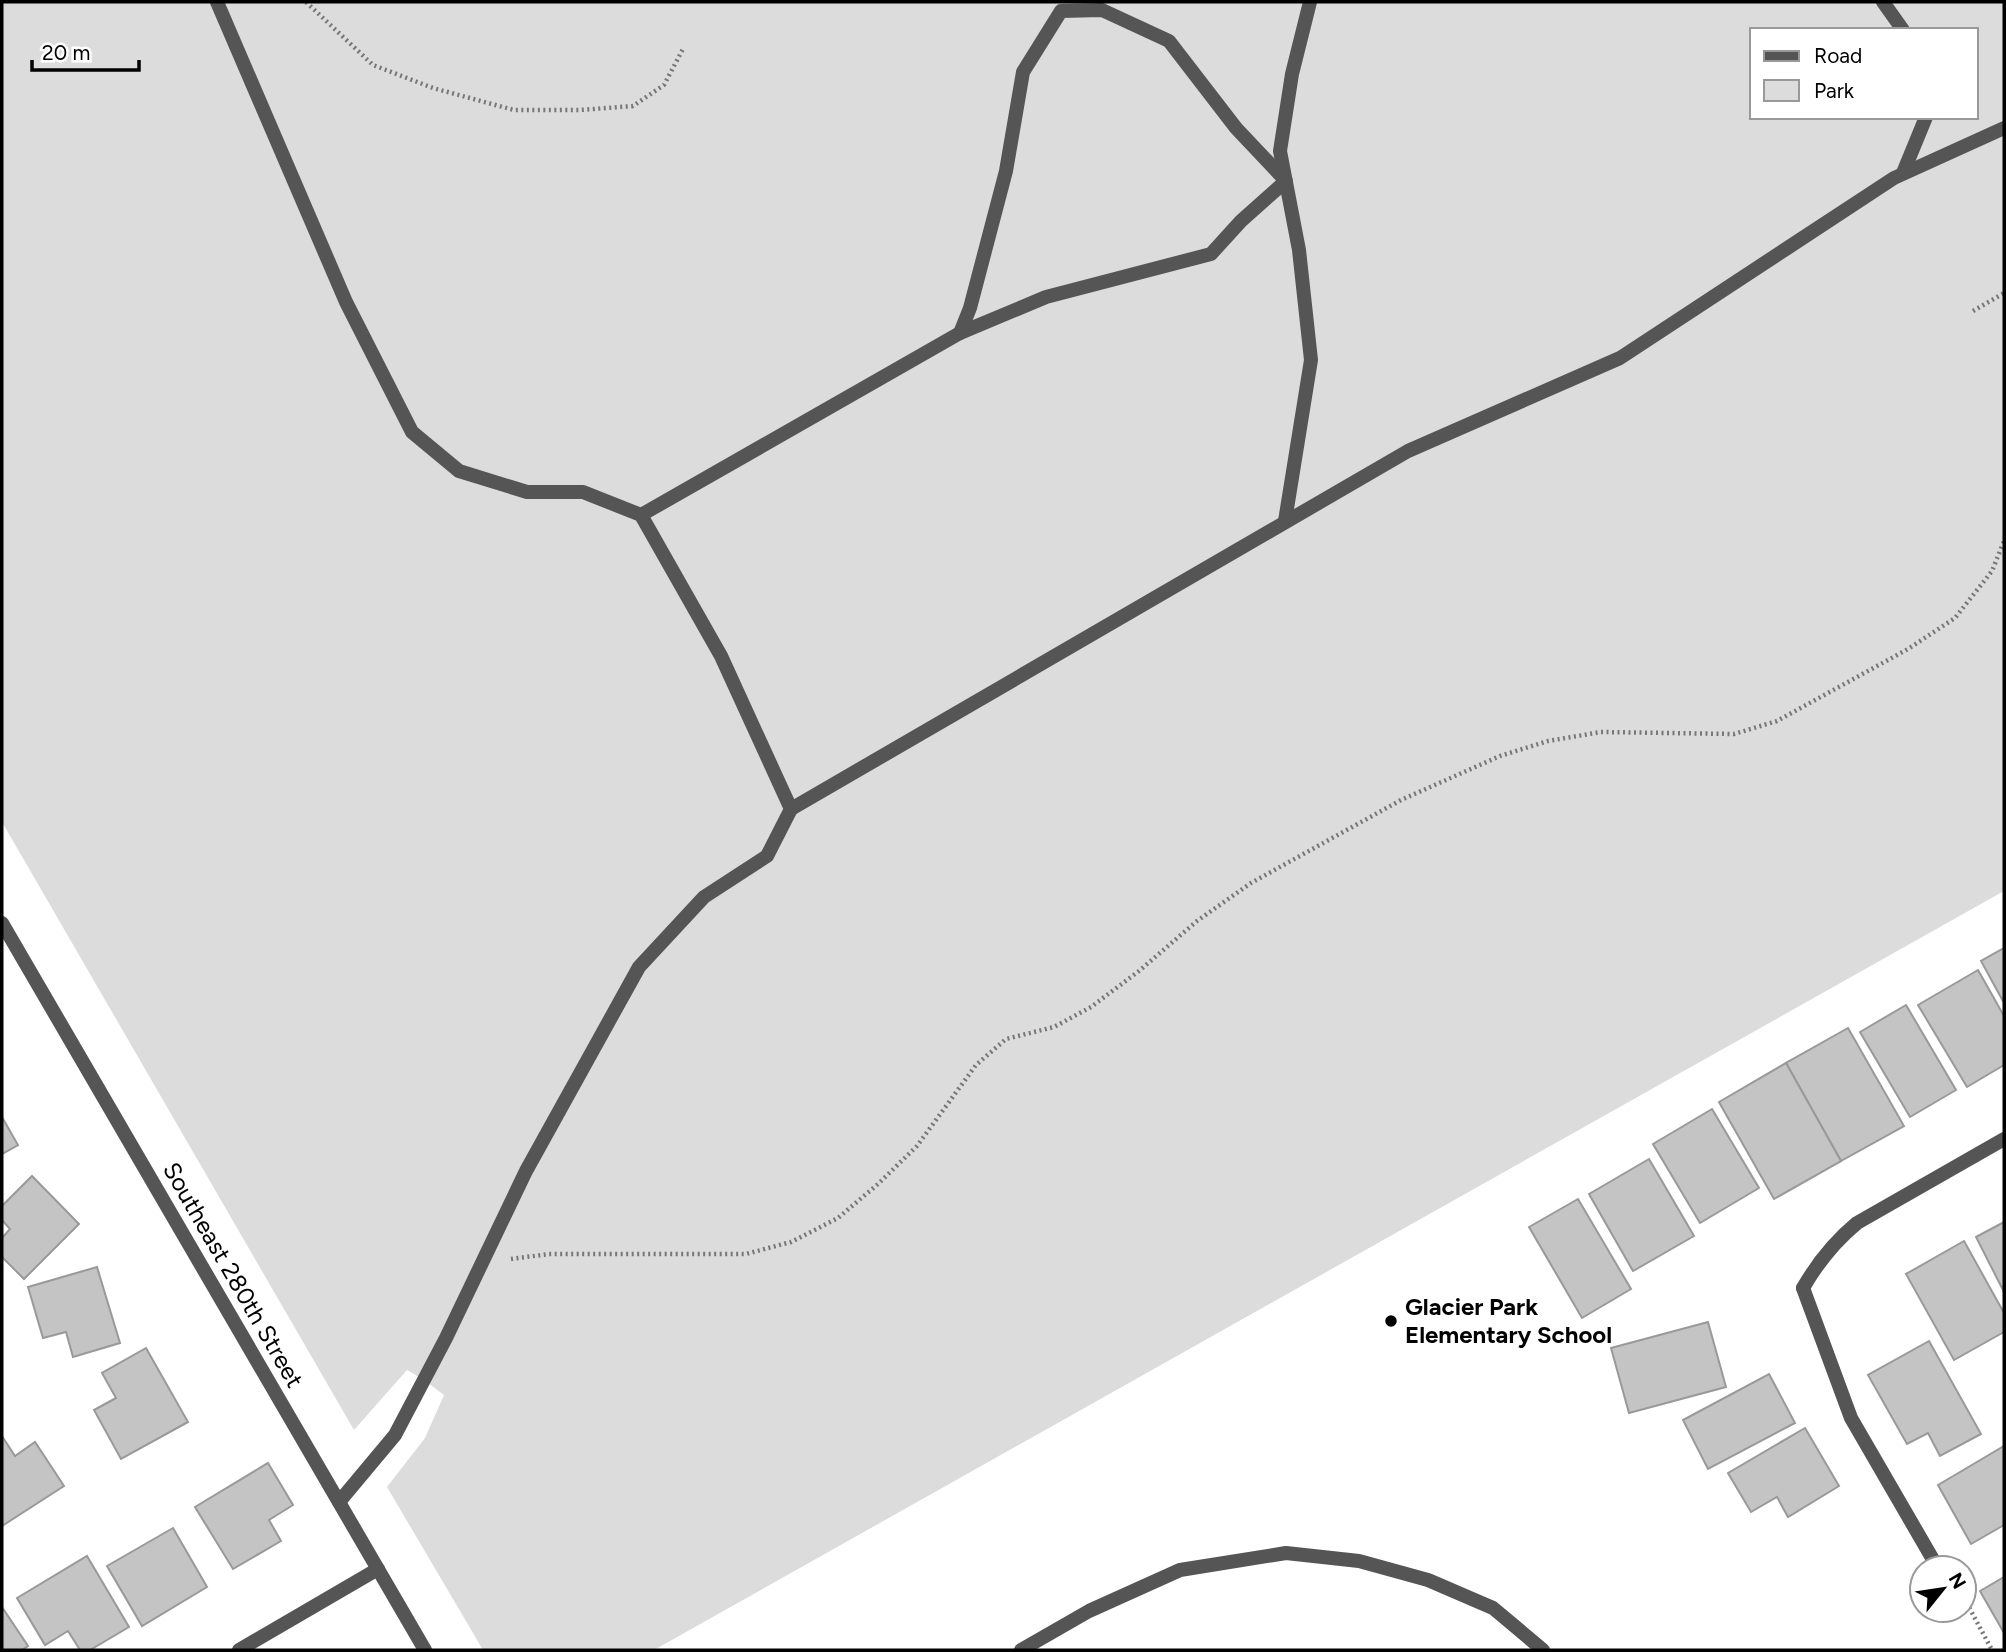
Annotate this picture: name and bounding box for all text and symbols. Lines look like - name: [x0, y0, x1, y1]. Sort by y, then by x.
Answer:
- scale bar: [32, 28, 138, 72]
- legend: [1750, 28, 1978, 119]
- text: 20 m: [42, 40, 90, 65]
- text: Road: [1814, 43, 1862, 68]
- text: Park: [1814, 78, 1855, 103]
- street label: Southeast 280th Street: [157, 1157, 310, 1392]
- place label: Glacier Park Elementary School: [1405, 1292, 1612, 1349]
- marker: Glacier Park Elementary School: [1383, 1313, 1399, 1329]
- north arrow: [1908, 1554, 1978, 1624]
- text: N: [1944, 1569, 1971, 1593]

